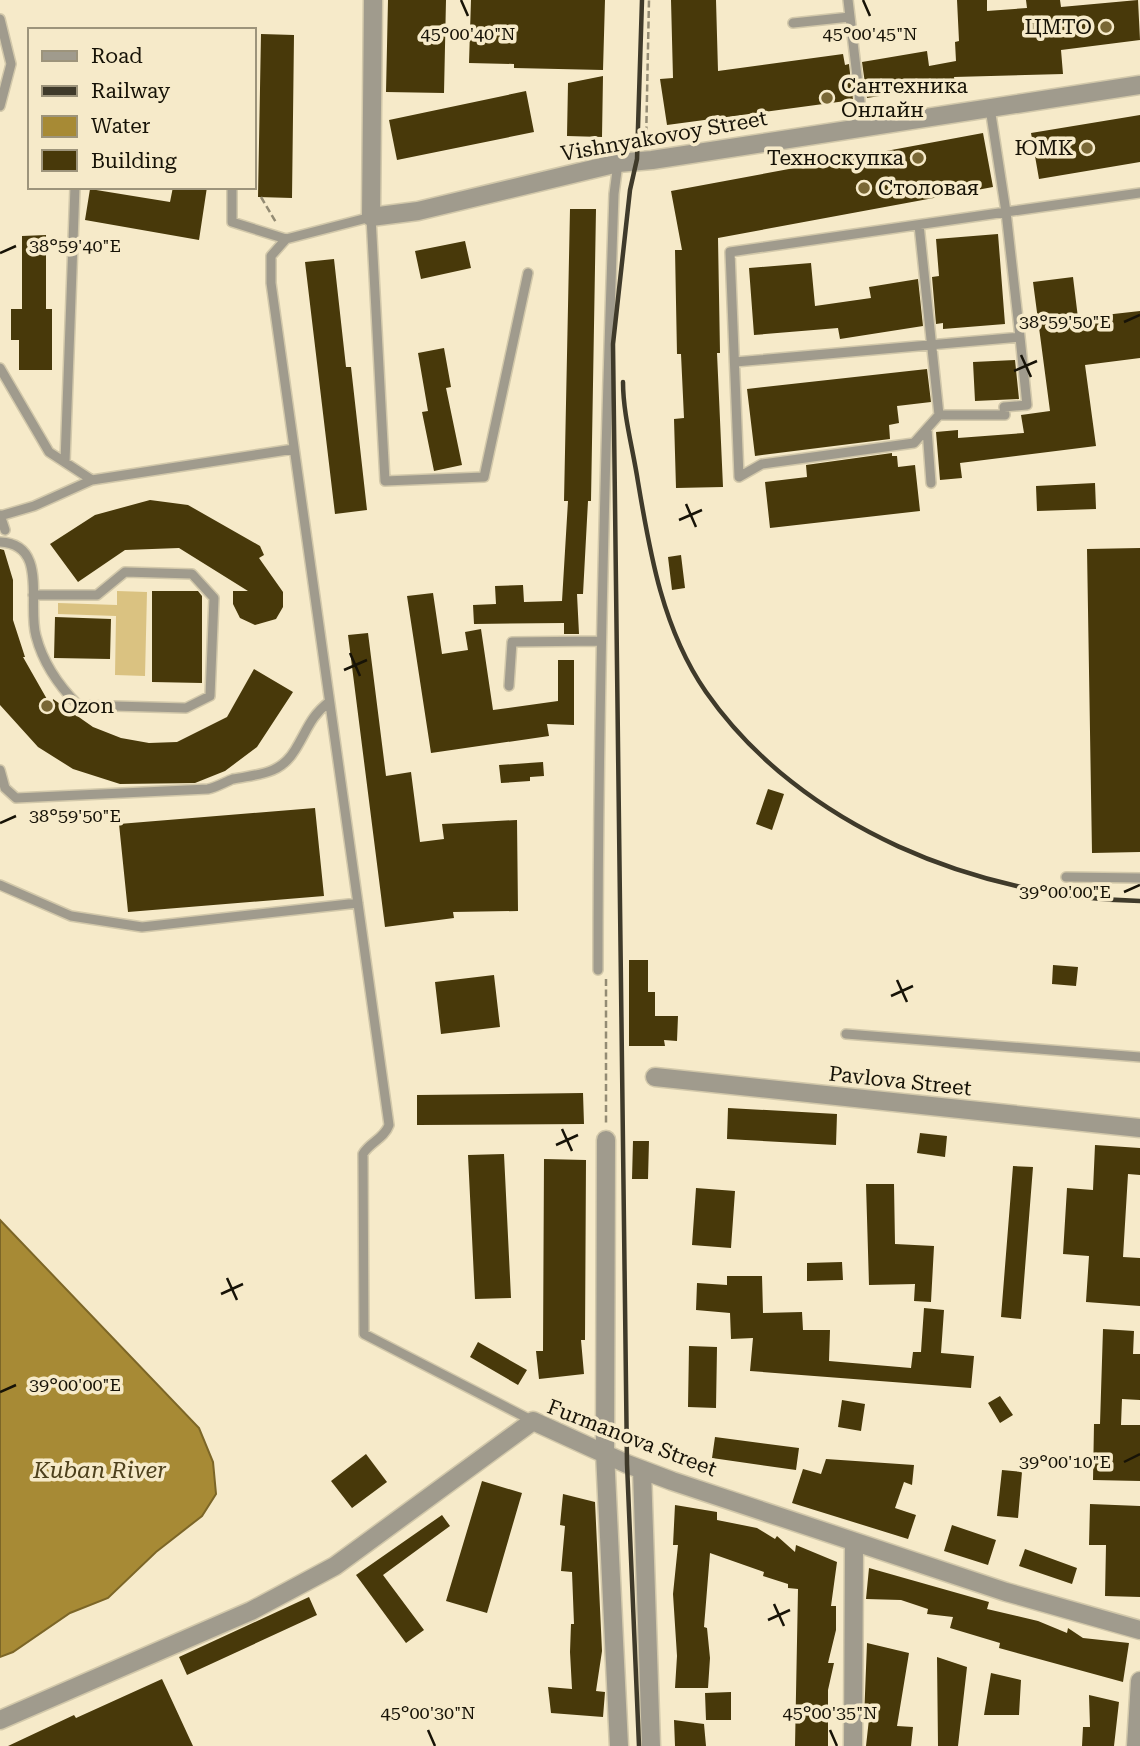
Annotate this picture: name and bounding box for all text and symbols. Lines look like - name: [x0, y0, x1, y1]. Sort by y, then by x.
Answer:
- place label: ЦМТО: [1024, 15, 1092, 39]
- marker: ЦМТО: [1098, 19, 1114, 35]
- text: 45°00'40"N: [421, 23, 515, 44]
- text: 45°00'45"N: [823, 23, 917, 44]
- legend: [28, 28, 256, 189]
- text: Road: [91, 44, 143, 68]
- place label: Сантехника Онлайн: [841, 74, 968, 122]
- text: Railway: [91, 79, 171, 103]
- marker: Сантехника Онлайн: [819, 90, 835, 106]
- street label: Vishnyakovoy Street: [559, 106, 769, 166]
- text: Water: [91, 114, 151, 138]
- place label: ЮМК: [1015, 136, 1073, 160]
- marker: ЮМК: [1079, 140, 1095, 156]
- place label: Техноскупка: [767, 146, 905, 170]
- text: Building: [91, 149, 177, 173]
- marker: Техноскупка: [910, 150, 926, 166]
- place label: Столовая: [878, 176, 979, 200]
- marker: Столовая: [856, 180, 872, 196]
- text: 38°59'40"E: [29, 235, 121, 256]
- text: 38°59'50"E: [1019, 311, 1111, 332]
- place label: Ozon: [61, 694, 114, 718]
- marker: Ozon: [39, 698, 55, 714]
- text: 38°59'50"E: [29, 805, 121, 826]
- text: 39°00'00"E: [1019, 881, 1111, 902]
- street label: Pavlova Street: [827, 1062, 973, 1100]
- text: 39°00'00"E: [29, 1374, 121, 1395]
- street label: Furmanova Street: [544, 1395, 720, 1481]
- text: 39°00'10"E: [1019, 1451, 1111, 1472]
- water label: Kuban River: [32, 1457, 167, 1484]
- text: 45°00'30"N: [381, 1702, 475, 1723]
- text: 45°00'35"N: [783, 1702, 877, 1723]

